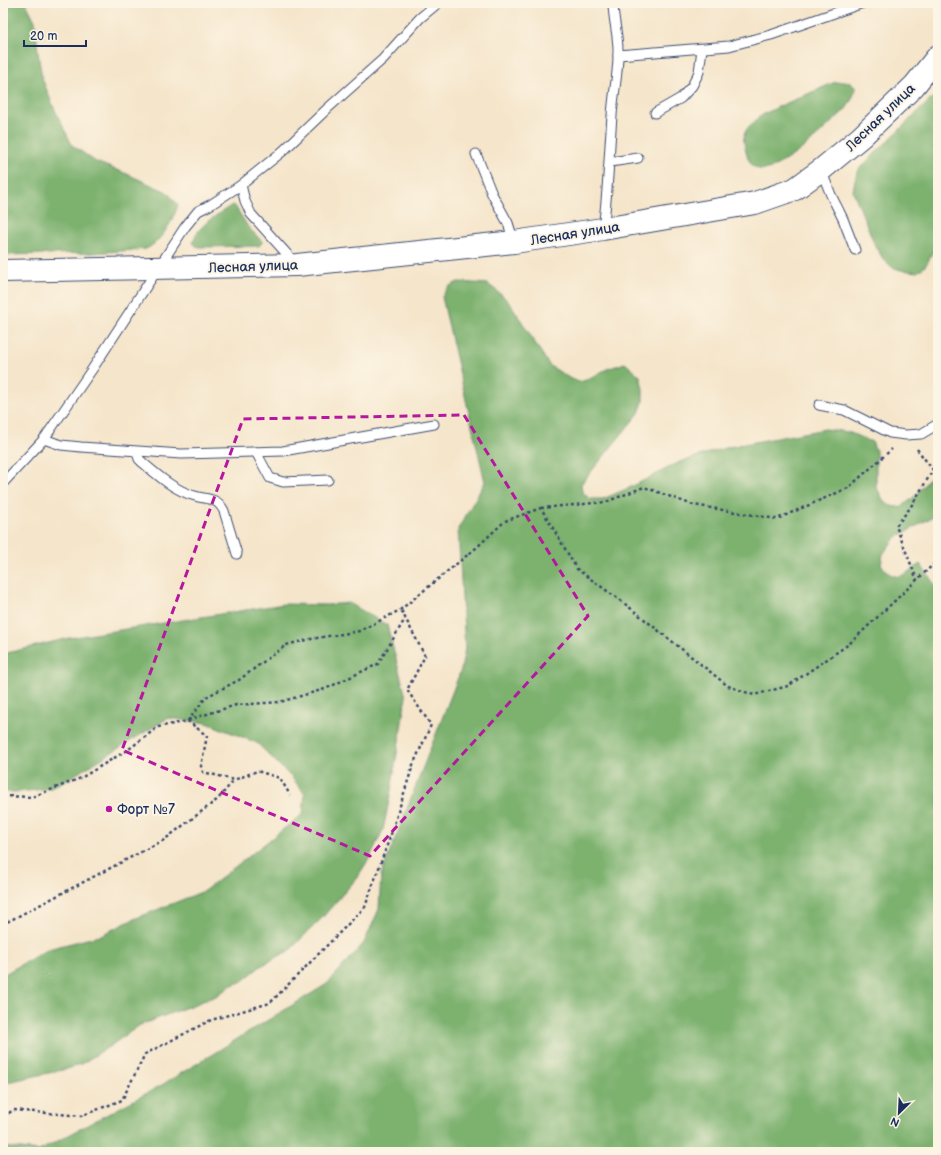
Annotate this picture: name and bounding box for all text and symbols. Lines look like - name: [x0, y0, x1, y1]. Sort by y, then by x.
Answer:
- scale bar: [24, 22, 86, 48]
- text: 20 m: [30, 29, 57, 44]
- street label: Лесная улица: [841, 79, 919, 155]
- street label: Лесная улица: [528, 218, 622, 249]
- street label: Лесная улица: [207, 256, 299, 277]
- place label: Форт №7: [117, 801, 175, 818]
- marker: Форт №7: [104, 804, 114, 814]
- north arrow: [879, 1093, 919, 1133]
- text: N: [889, 1114, 902, 1129]

